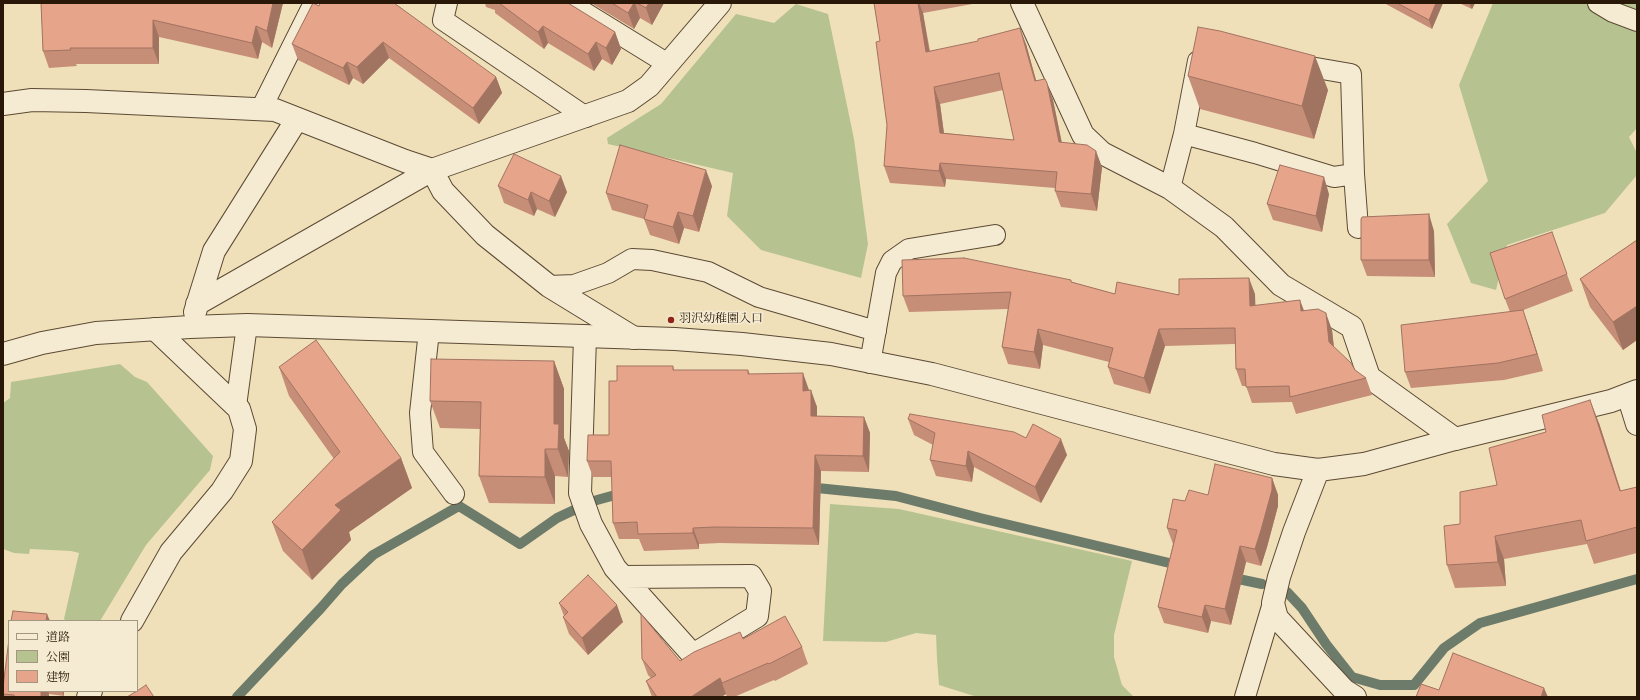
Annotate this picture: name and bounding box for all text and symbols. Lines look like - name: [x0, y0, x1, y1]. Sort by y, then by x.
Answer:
- place label: 羽沢幼稚園入口: [679, 313, 763, 327]
- marker: 羽沢幼稚園入口: [666, 315, 676, 325]
- legend: [8, 620, 138, 692]
- text: 道路: [46, 630, 70, 646]
- text: 公園: [46, 650, 70, 666]
- text: 建物: [46, 670, 70, 686]

